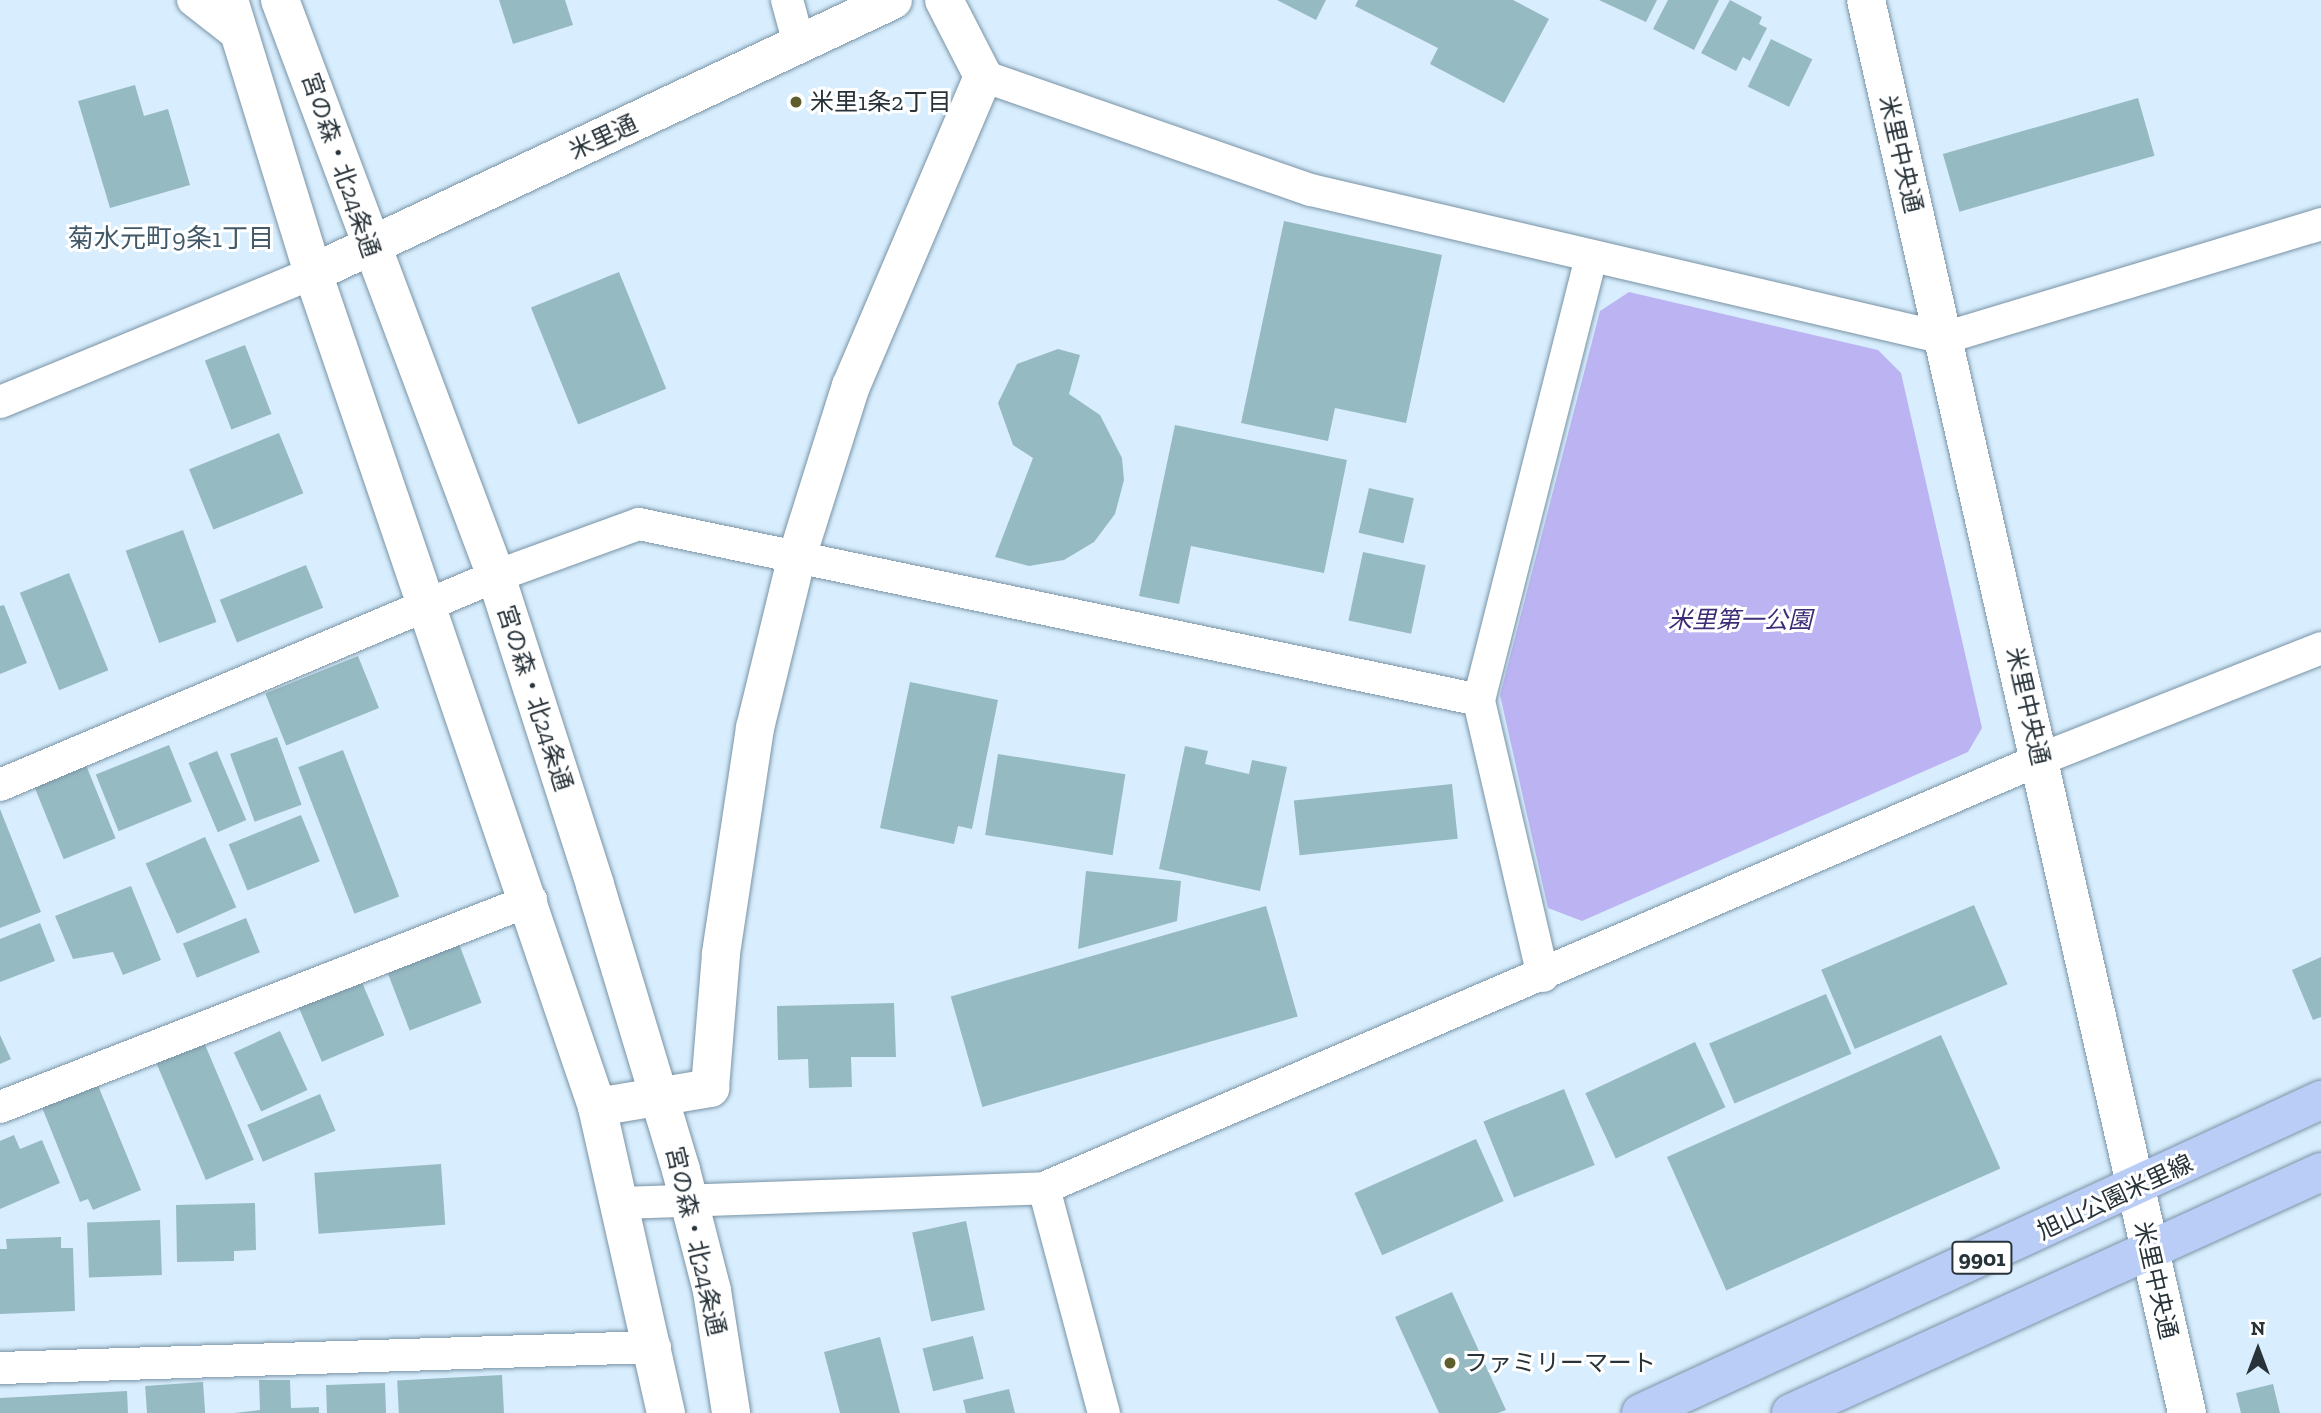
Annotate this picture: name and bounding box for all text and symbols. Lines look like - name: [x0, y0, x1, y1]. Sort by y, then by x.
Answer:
- street label: 宮の森・北24条通: [296, 69, 386, 261]
- place label: 米里1条2丁目: [810, 88, 952, 116]
- street label: 米里中央通: [1873, 92, 1929, 216]
- marker: 米里1条2丁目: [788, 94, 804, 110]
- street label: 米里通: [564, 109, 642, 165]
- district label: 菊水元町9条1丁目: [68, 223, 274, 255]
- street label: 宮の森・北24条通: [491, 602, 579, 794]
- park label: 米里第一公園: [1668, 606, 1812, 634]
- street label: 米里中央通: [2000, 644, 2056, 768]
- street label: 宮の森・北24条通: [660, 1144, 732, 1338]
- street label: 旭山公園米里線: [2033, 1148, 2197, 1246]
- street label: 米里中央通: [2128, 1218, 2184, 1342]
- road number: 9901: [1951, 1238, 2014, 1278]
- north arrow: [2223, 1315, 2293, 1385]
- text: N: [2251, 1317, 2265, 1340]
- place label: ファミリーマート: [1464, 1349, 1656, 1377]
- marker: ファミリーマート: [1442, 1355, 1458, 1371]

